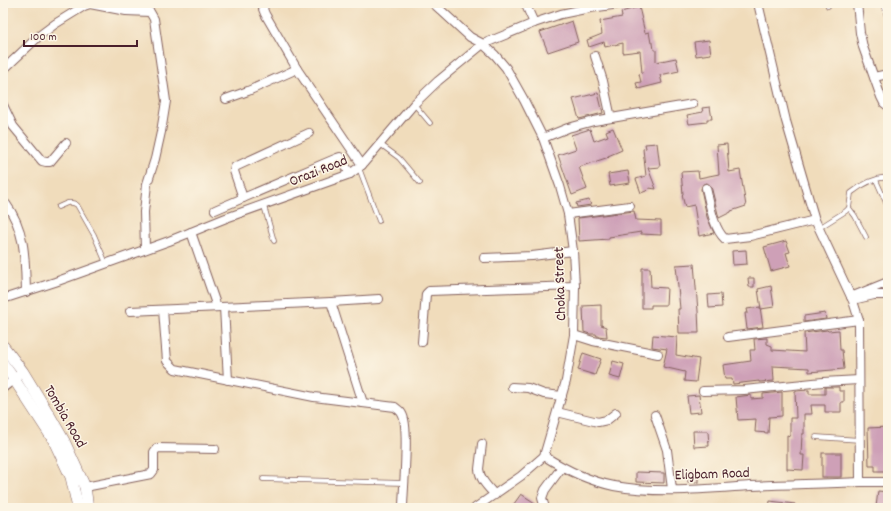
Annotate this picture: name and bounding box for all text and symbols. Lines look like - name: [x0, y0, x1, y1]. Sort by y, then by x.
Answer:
- scale bar: [24, 22, 137, 48]
- text: 100 m: [30, 29, 57, 46]
- street label: Orazi Road: [286, 150, 351, 194]
- street label: Choka Street: [549, 246, 573, 321]
- street label: Tombia Road: [37, 381, 91, 453]
- street label: Eligbam Road: [674, 463, 750, 487]

